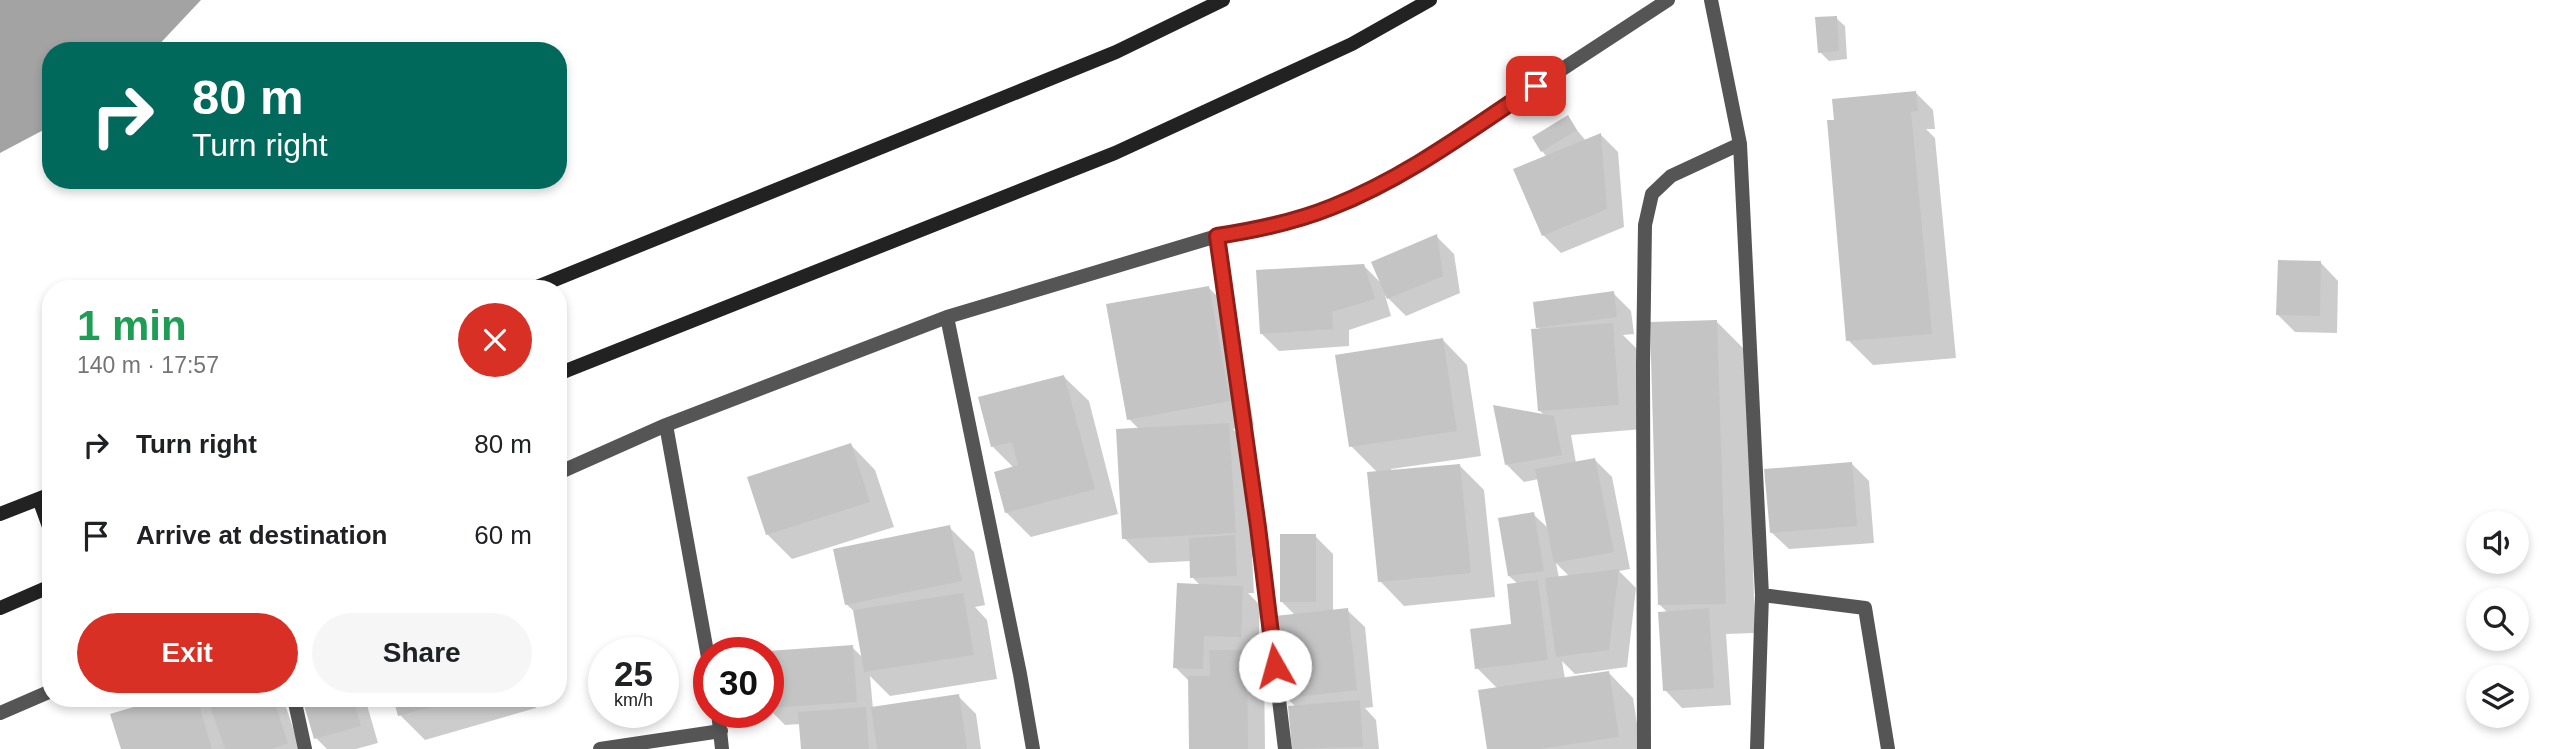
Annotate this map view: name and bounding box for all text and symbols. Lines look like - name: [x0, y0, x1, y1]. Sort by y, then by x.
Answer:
- pin: [1506, 56, 1566, 116]
- icon: arrive: [1517, 67, 1555, 105]
- icon: right: [77, 70, 168, 161]
- text: 80 m: [192, 70, 304, 124]
- text: Turn right: [192, 127, 328, 163]
- text: 1 min: [77, 302, 187, 349]
- button: close: [458, 303, 532, 377]
- text: 140 m · 17:57: [77, 352, 219, 378]
- icon: right: [77, 426, 115, 464]
- text: Turn right: [136, 429, 257, 459]
- text: 80 m: [474, 429, 532, 459]
- map controls: [2466, 511, 2529, 728]
- button: sound: [2466, 511, 2529, 574]
- icon: arrive: [77, 517, 115, 555]
- text: Arrive at destination: [136, 520, 387, 550]
- text: 60 m: [474, 520, 532, 550]
- button: search: [2466, 588, 2529, 651]
- button: Exit: [77, 613, 298, 693]
- button: Share: [312, 613, 532, 693]
- position arrow: [1238, 629, 1312, 703]
- speed limit sign: 30: [693, 637, 784, 728]
- text: 25: [614, 654, 653, 693]
- button: layers: [2466, 665, 2529, 728]
- text: km/h: [614, 690, 653, 710]

